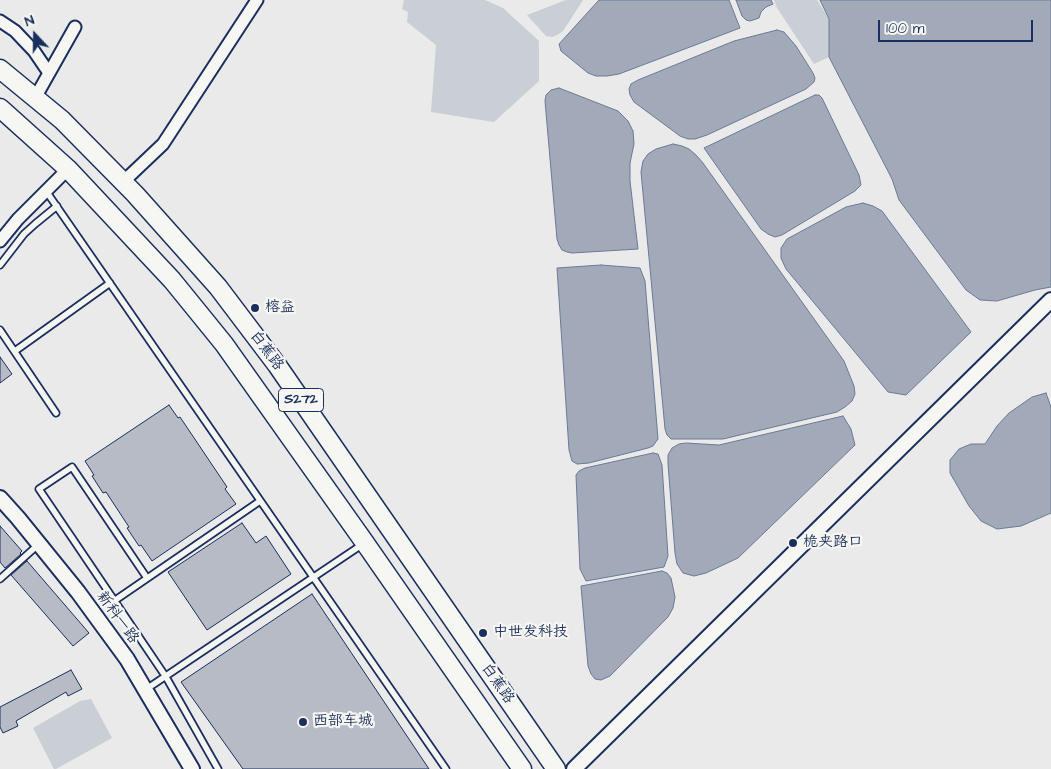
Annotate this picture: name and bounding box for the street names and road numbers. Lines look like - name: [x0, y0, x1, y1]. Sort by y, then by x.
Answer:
- street label: 白蕉路: [245, 328, 287, 374]
- road number: S272: [278, 388, 324, 412]
- street label: 新科一路: [92, 588, 142, 648]
- street label: 白蕉路: [477, 660, 517, 708]

